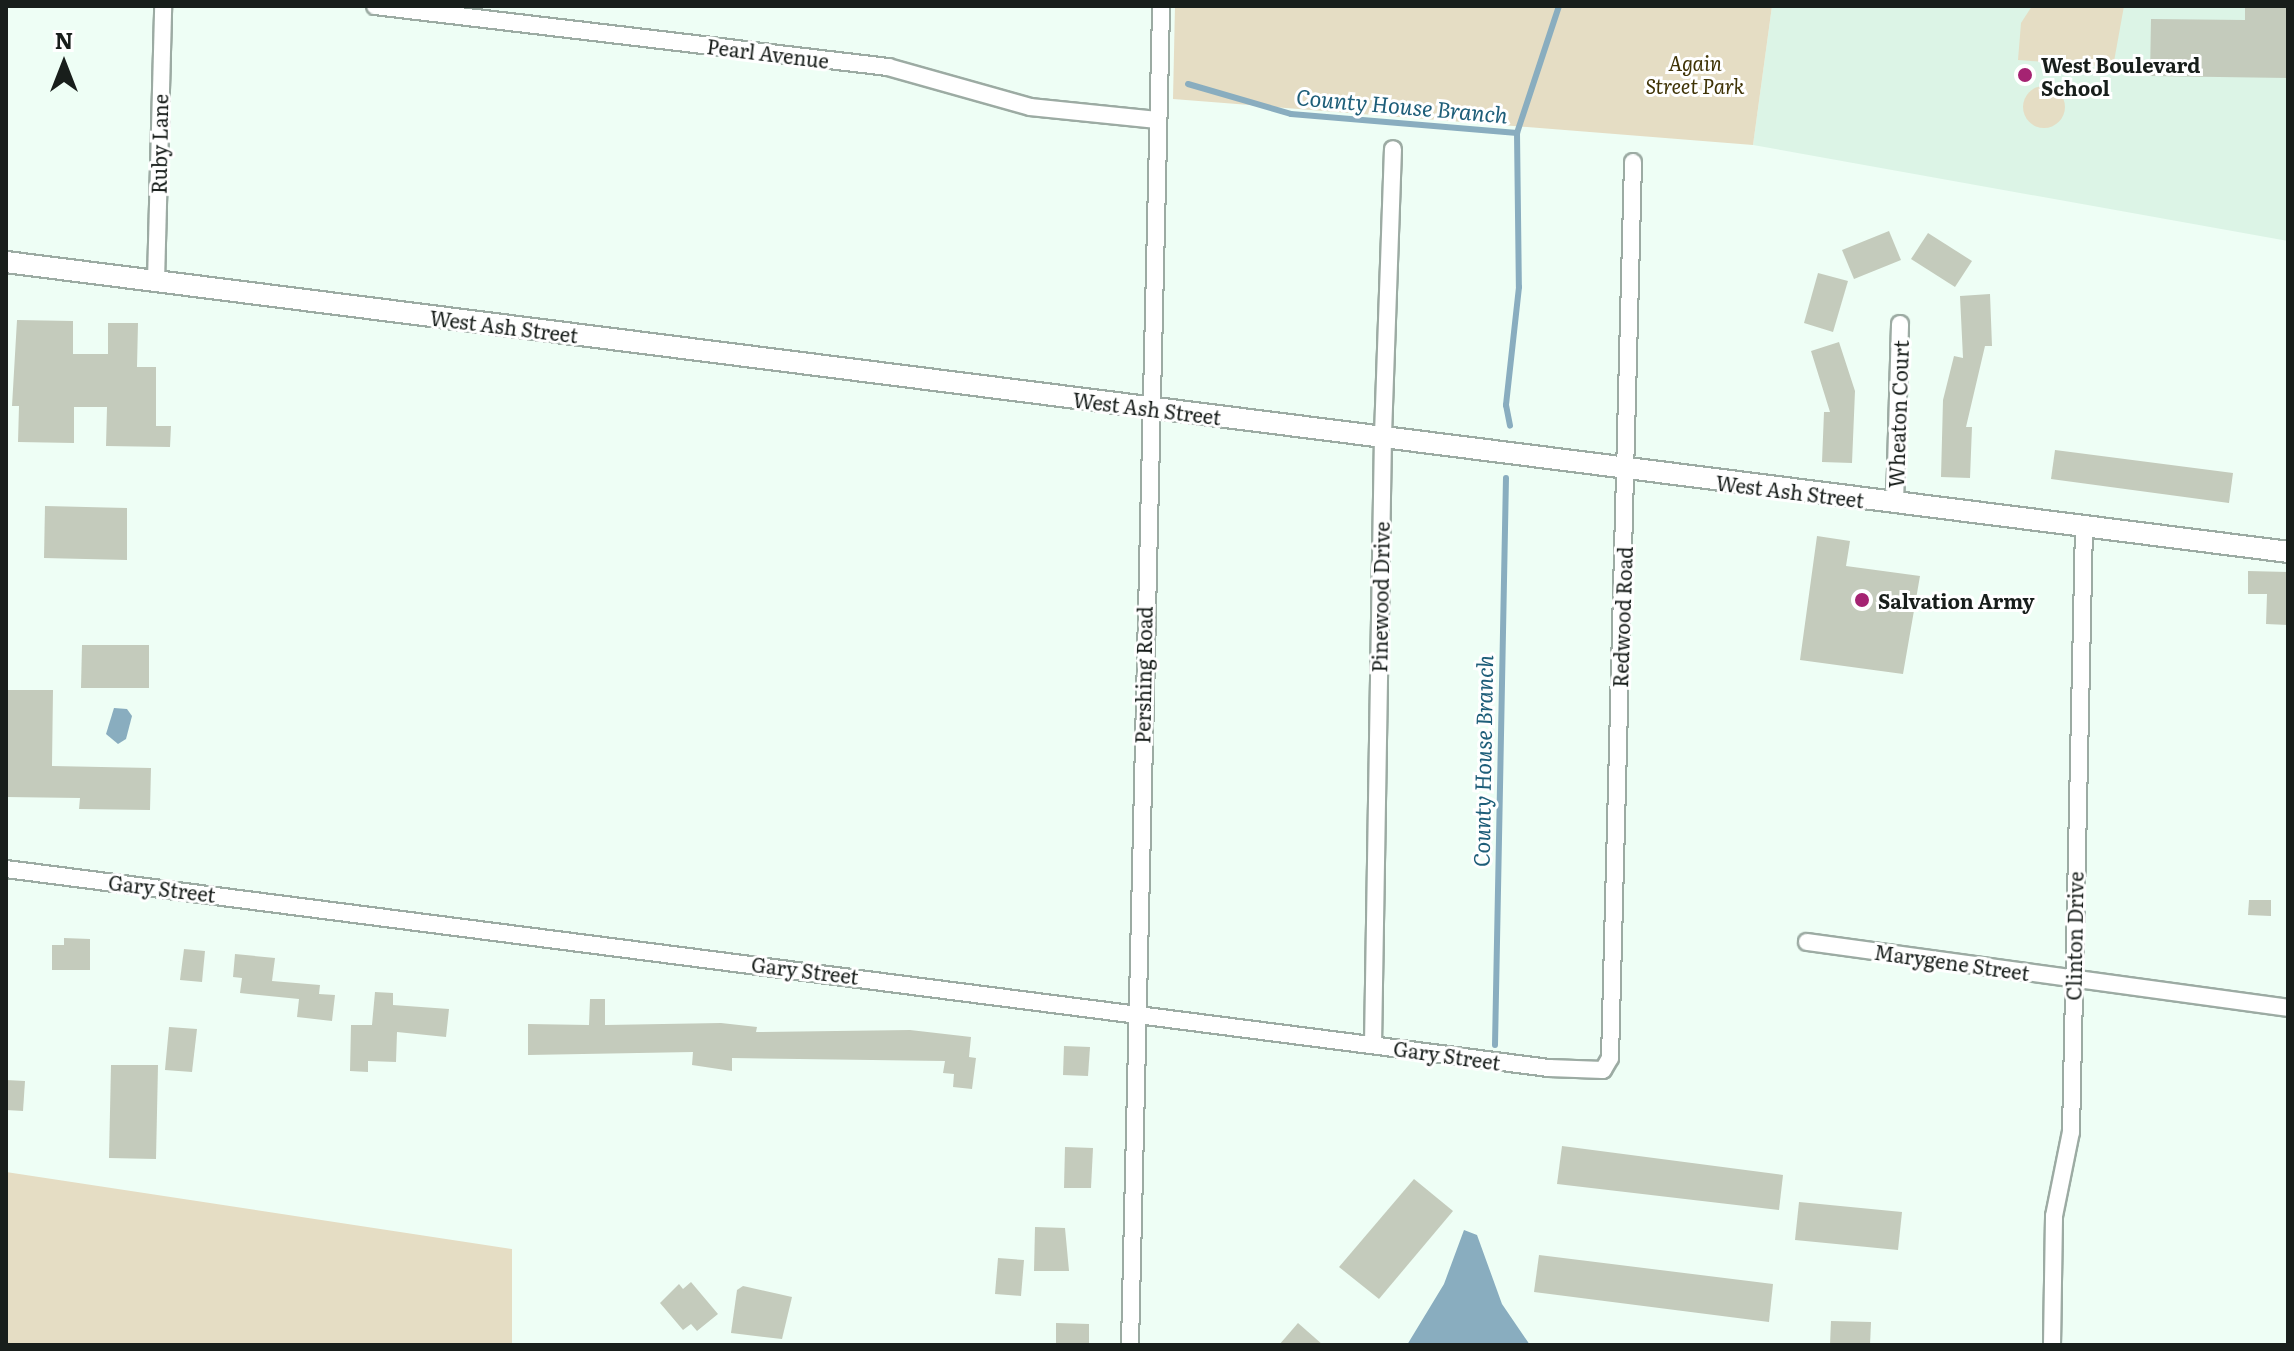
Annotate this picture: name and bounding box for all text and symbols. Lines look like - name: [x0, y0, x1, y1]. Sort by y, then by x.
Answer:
- text: N: [55, 23, 73, 56]
- north arrow: [24, 24, 104, 104]
- street label: Pearl Avenue: [706, 34, 830, 72]
- park label: Again Street Park: [1645, 50, 1745, 97]
- place label: West Boulevard School: [2041, 52, 2200, 99]
- marker: West Boulevard School: [2016, 66, 2034, 84]
- water label: County House Branch: [1295, 83, 1509, 127]
- street label: Ruby Lane: [146, 94, 172, 194]
- street label: West Ash Street: [428, 305, 580, 347]
- street label: Wheaton Court: [1883, 340, 1913, 488]
- street label: West Ash Street: [1071, 387, 1223, 429]
- street label: West Ash Street: [1714, 470, 1866, 512]
- street label: Pinewood Drive: [1367, 521, 1393, 673]
- street label: Redwood Road: [1608, 546, 1636, 688]
- place label: Salvation Army: [1878, 588, 2034, 612]
- marker: Salvation Army: [1853, 591, 1871, 609]
- street label: Pershing Road: [1130, 606, 1156, 744]
- water label: County House Branch: [1467, 655, 1497, 867]
- street label: Gary Street: [107, 870, 217, 906]
- street label: Clinton Drive: [2061, 871, 2087, 1001]
- street label: Marygene Street: [1873, 939, 2031, 985]
- street label: Gary Street: [750, 952, 860, 988]
- street label: Gary Street: [1392, 1036, 1502, 1074]

